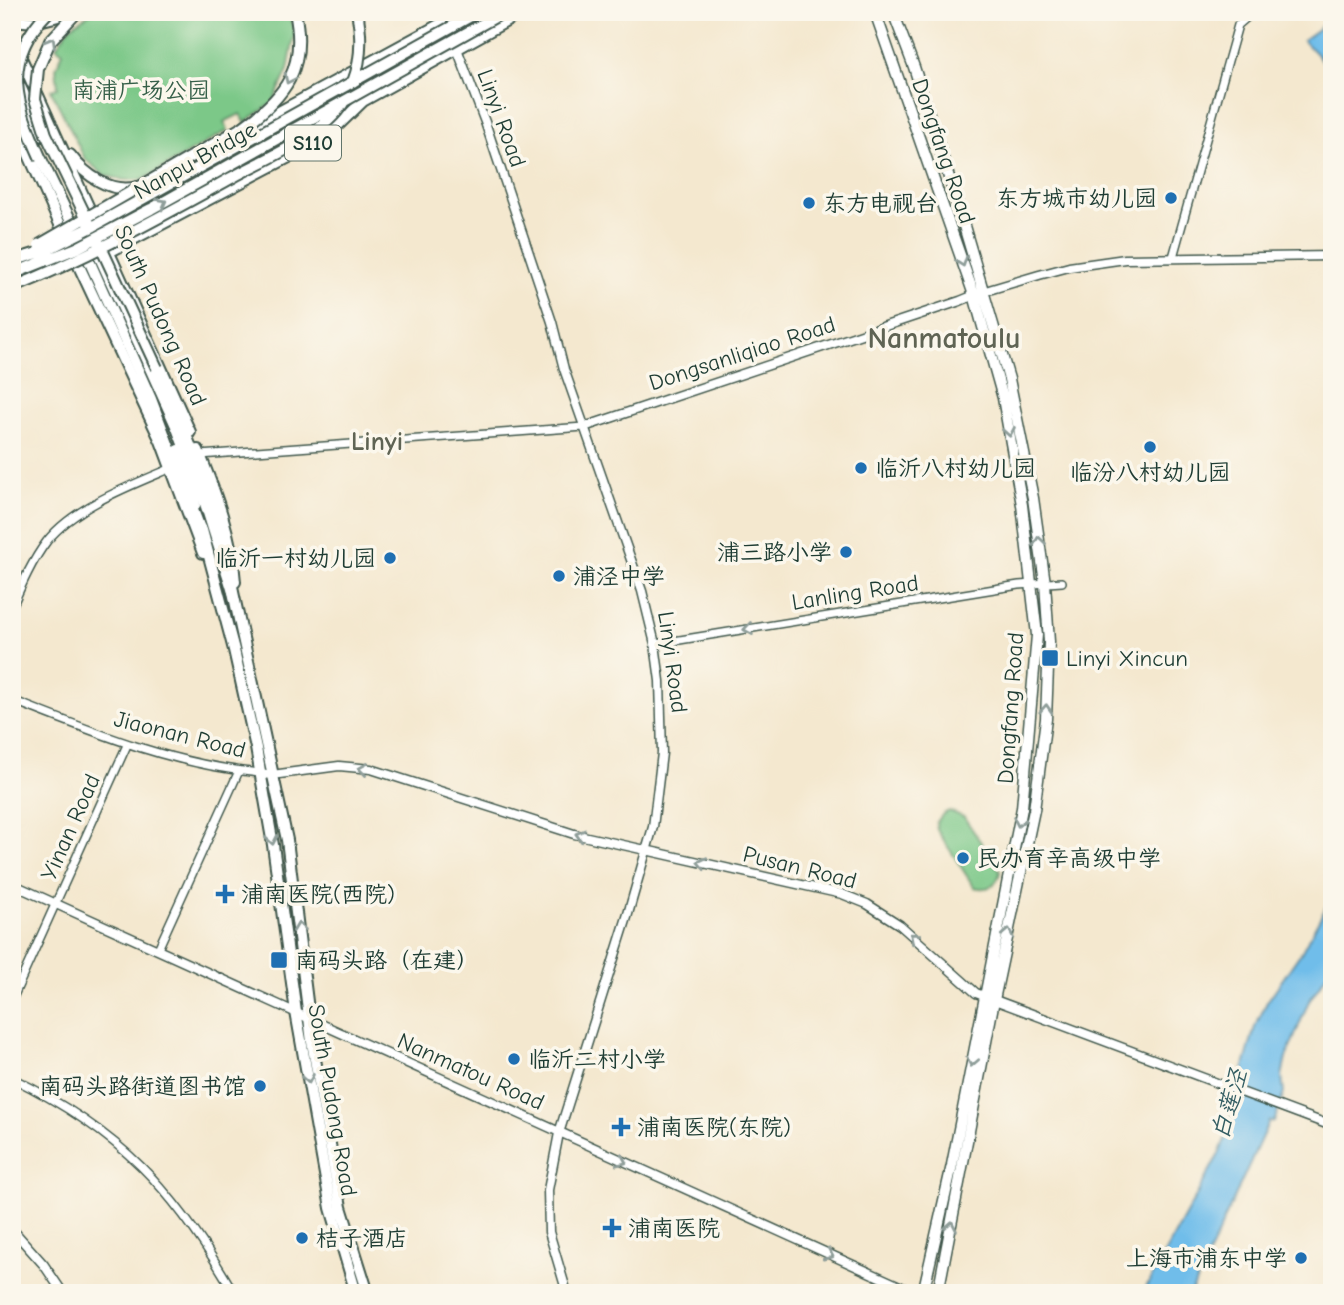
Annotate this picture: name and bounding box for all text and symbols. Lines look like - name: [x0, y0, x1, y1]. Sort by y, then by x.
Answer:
- one-way arrow: [43, 36, 56, 49]
- street label: Linyi Road: [471, 65, 532, 171]
- one-way arrow: [283, 72, 297, 84]
- street label: Dongfang Road: [906, 75, 981, 227]
- park label: 南浦广场公园: [72, 77, 210, 104]
- street label: Nanpu Bridge: [129, 116, 261, 205]
- road number: S110: [285, 125, 341, 160]
- place label: 东方城市幼儿园: [996, 185, 1157, 212]
- place label: 东方电视台: [823, 190, 938, 217]
- marker: 东方城市幼儿园: [1163, 190, 1179, 206]
- marker: 东方电视台: [801, 195, 817, 211]
- one-way arrow: [155, 198, 167, 211]
- street label: South Pudong Road: [109, 221, 212, 410]
- one-way arrow: [954, 255, 968, 267]
- street label: Dongsanliqiao Road: [646, 311, 839, 396]
- district label: Nanmatoulu: [868, 321, 1021, 356]
- one-way arrow: [1001, 426, 1016, 438]
- district label: Linyi: [351, 427, 403, 457]
- marker: 临汾八村幼儿园: [1142, 439, 1158, 455]
- place label: 临沂八村幼儿园: [875, 455, 1036, 482]
- place label: 临汾八村幼儿园: [1070, 459, 1231, 486]
- marker: 临沂八村幼儿园: [853, 460, 869, 476]
- one-way arrow: [1032, 535, 1047, 547]
- place label: 浦三路小学: [717, 539, 832, 566]
- marker: 浦三路小学: [838, 544, 854, 560]
- place label: 临沂一村幼儿园: [215, 545, 376, 572]
- marker: 临沂一村幼儿园: [382, 550, 398, 566]
- place label: 浦泾中学: [573, 563, 665, 590]
- marker: 浦泾中学: [551, 568, 567, 584]
- street label: Lanling Road: [790, 569, 921, 616]
- street label: Linyi Road: [652, 610, 693, 715]
- one-way arrow: [742, 621, 754, 636]
- street label: Dongfang Road: [992, 631, 1029, 785]
- place label: Linyi Xincun: [1066, 645, 1188, 672]
- marker: Linyi Xincun: [1040, 648, 1060, 668]
- one-way arrow: [1038, 703, 1053, 714]
- street label: Jiaonan Road: [111, 705, 248, 764]
- one-way arrow: [357, 761, 369, 776]
- street label: Yinan Road: [35, 770, 106, 885]
- one-way arrow: [1013, 816, 1028, 828]
- one-way arrow: [574, 829, 586, 844]
- one-way arrow: [264, 834, 279, 846]
- street label: Pusan Road: [740, 840, 859, 895]
- place label: 民办育辛高级中学: [977, 845, 1161, 872]
- marker: 民办育辛高级中学: [955, 850, 971, 866]
- one-way arrow: [696, 857, 708, 872]
- place label: 浦南医院(西院): [241, 881, 395, 908]
- marker: 浦南医院(西院): [215, 884, 235, 904]
- one-way arrow: [291, 921, 306, 933]
- one-way arrow: [1000, 927, 1015, 939]
- one-way arrow: [909, 933, 922, 945]
- place label: 南码头路（在建）: [295, 947, 479, 974]
- marker: 南码头路（在建）: [269, 950, 289, 970]
- street label: South Pudong Road: [302, 1002, 363, 1198]
- street label: Nanmatou Road: [393, 1027, 548, 1116]
- place label: 临沂二村小学: [528, 1046, 666, 1073]
- marker: 临沂二村小学: [506, 1051, 522, 1067]
- one-way arrow: [965, 1056, 980, 1068]
- water label: 白莲泾: [1206, 1065, 1253, 1142]
- place label: 南码头路街道图书馆: [39, 1073, 246, 1100]
- one-way arrow: [300, 1073, 315, 1085]
- marker: 南码头路街道图书馆: [252, 1078, 268, 1094]
- place label: 浦南医院(东院): [637, 1114, 791, 1141]
- marker: 浦南医院(东院): [611, 1117, 631, 1137]
- one-way arrow: [615, 1153, 627, 1167]
- place label: 浦南医院: [628, 1215, 720, 1242]
- marker: 浦南医院: [602, 1218, 622, 1238]
- one-way arrow: [943, 1220, 958, 1232]
- place label: 桔子酒店: [316, 1225, 408, 1252]
- marker: 桔子酒店: [294, 1230, 310, 1246]
- place label: 上海市浦东中学: [1126, 1245, 1287, 1272]
- one-way arrow: [822, 1247, 834, 1261]
- marker: 上海市浦东中学: [1293, 1250, 1309, 1266]

